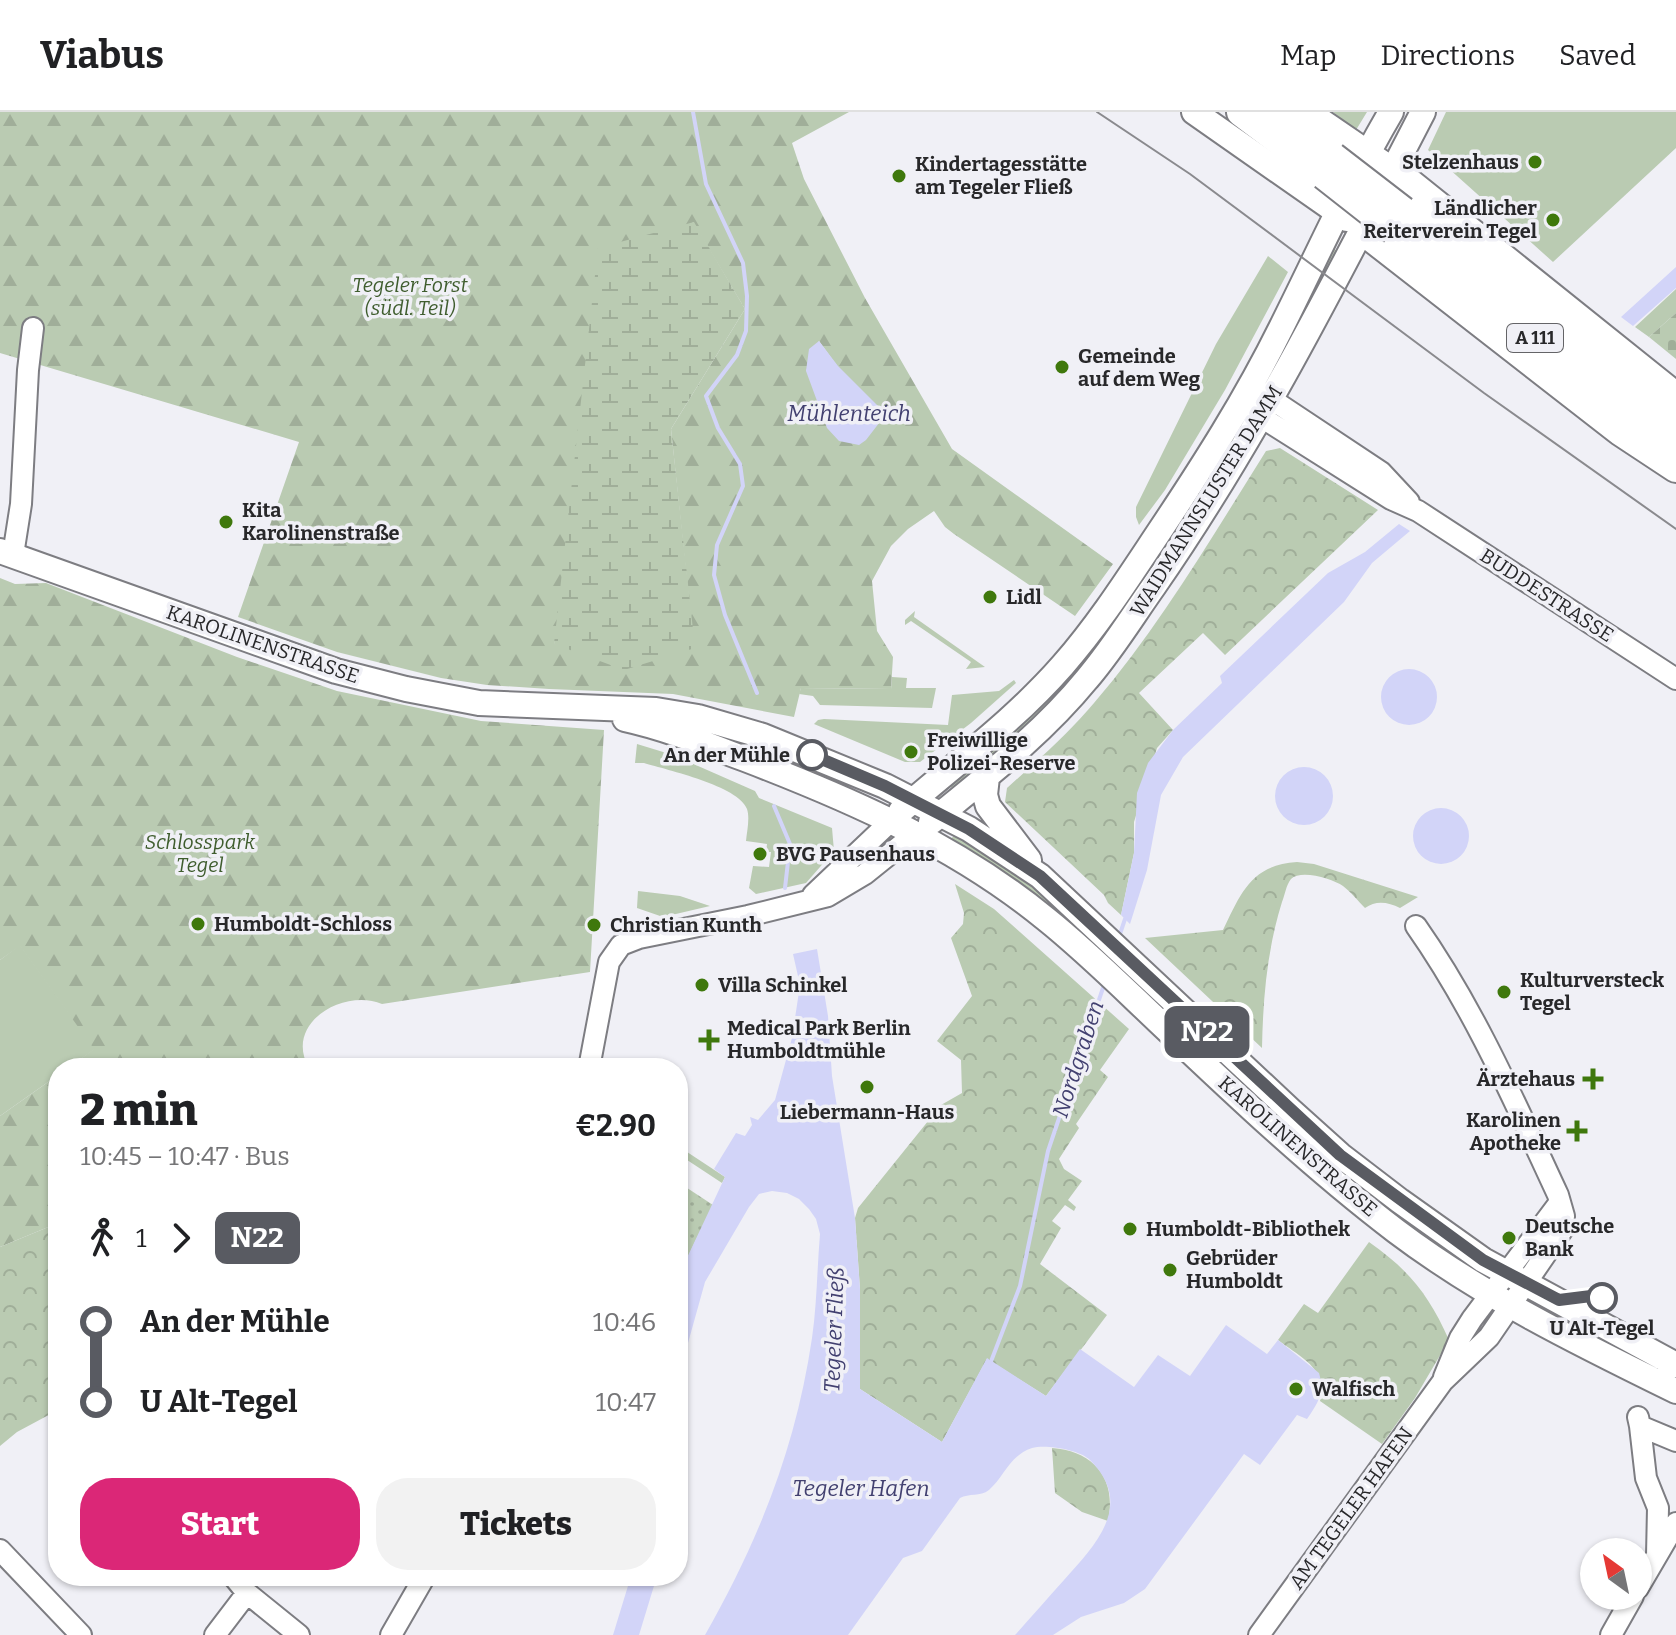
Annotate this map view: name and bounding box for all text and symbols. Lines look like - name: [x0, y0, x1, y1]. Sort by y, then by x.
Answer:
- text: Viabus: [40, 32, 164, 78]
- text: Map: [1280, 39, 1336, 72]
- text: Directions: [1380, 39, 1515, 72]
- text: Saved: [1559, 39, 1636, 72]
- place label: Stelzenhaus: [1402, 150, 1519, 174]
- place label: Kindertagesstätte am Tegeler Fließ: [915, 152, 1087, 199]
- marker: Stelzenhaus: [1526, 153, 1544, 171]
- marker: Kindertagesstätte am Tegeler Fließ: [890, 167, 908, 185]
- place label: Ländlicher Reiterverein Tegel: [1363, 196, 1538, 243]
- marker: Ländlicher Reiterverein Tegel: [1544, 211, 1562, 229]
- park label: Tegeler Forst (südl. Teil): [352, 273, 468, 320]
- road number: A 111: [1507, 324, 1563, 352]
- place label: Gemeinde auf dem Weg: [1078, 344, 1201, 391]
- marker: Gemeinde auf dem Weg: [1053, 358, 1071, 376]
- street label: WAIDMANNSLUSTER DAMM: [1125, 381, 1287, 621]
- water label: Mühlenteich: [787, 400, 911, 427]
- place label: Kita Karolinenstraße: [242, 498, 400, 545]
- marker: Kita Karolinenstraße: [217, 513, 235, 531]
- street label: BUDDESTRASSE: [1476, 543, 1618, 647]
- place label: Lidl: [1006, 585, 1042, 609]
- marker: Lidl: [981, 588, 999, 606]
- street label: KAROLINENSTRASSE: [163, 600, 363, 688]
- place label: Freiwillige Polizei-Reserve: [927, 728, 1075, 775]
- marker: An der Mühle: [797, 740, 827, 770]
- place label: An der Mühle: [663, 743, 790, 767]
- marker: Freiwillige Polizei-Reserve: [902, 743, 920, 761]
- park label: Schlosspark Tegel: [145, 830, 255, 877]
- place label: BVG Pausenhaus: [776, 842, 935, 866]
- marker: BVG Pausenhaus: [751, 845, 769, 863]
- place label: Humboldt-Schloss: [214, 912, 392, 936]
- place label: Christian Kunth: [610, 913, 762, 937]
- marker: Humboldt-Schloss: [189, 915, 207, 933]
- marker: Christian Kunth: [585, 916, 603, 934]
- place label: Kulturversteck Tegel: [1520, 968, 1664, 1015]
- place label: Villa Schinkel: [718, 973, 847, 997]
- marker: Villa Schinkel: [693, 976, 711, 994]
- marker: Kulturversteck Tegel: [1495, 983, 1513, 1001]
- water label: Nordgraben: [1046, 997, 1110, 1121]
- line badge: N22: [1161, 1006, 1253, 1058]
- text: N22: [1180, 1015, 1234, 1048]
- place label: Medical Park Berlin Humboldtmühle: [727, 1016, 911, 1063]
- marker: Medical Park Berlin Humboldtmühle: [698, 1029, 720, 1051]
- place label: Ärztehaus: [1477, 1067, 1575, 1091]
- marker: Ärztehaus: [1582, 1068, 1604, 1090]
- street label: KAROLINENSTRASSE: [1214, 1071, 1382, 1221]
- marker: Liebermann-Haus: [858, 1078, 876, 1096]
- text: 2 min: [80, 1084, 198, 1137]
- place label: Liebermann-Haus: [780, 1100, 954, 1124]
- text: €2.90: [575, 1108, 656, 1144]
- place label: Karolinen Apotheke: [1466, 1108, 1561, 1155]
- marker: Karolinen Apotheke: [1568, 1122, 1586, 1140]
- text: 10:45 – 10:47 · Bus: [80, 1141, 290, 1172]
- place label: Deutsche Bank: [1525, 1214, 1614, 1261]
- icon: walk: [80, 1216, 124, 1260]
- icon: forward: [159, 1216, 203, 1260]
- place label: Humboldt-Bibliothek: [1146, 1217, 1350, 1241]
- marker: Humboldt-Bibliothek: [1121, 1220, 1139, 1238]
- text: N22: [231, 1221, 284, 1254]
- text: 1: [136, 1223, 147, 1254]
- marker: Deutsche Bank: [1500, 1229, 1518, 1247]
- place label: Gebrüder Humboldt: [1186, 1246, 1283, 1293]
- marker: Gebrüder Humboldt: [1161, 1261, 1179, 1279]
- water label: Tegeler Fließ: [818, 1267, 850, 1393]
- marker: U Alt-Tegel: [1587, 1283, 1617, 1313]
- text: An der Mühle: [140, 1304, 330, 1340]
- text: 10:46: [593, 1307, 656, 1338]
- place label: U Alt-Tegel: [1549, 1316, 1655, 1340]
- place label: Walfisch: [1312, 1377, 1395, 1401]
- marker: Walfisch: [1287, 1380, 1305, 1398]
- text: U Alt-Tegel: [140, 1384, 298, 1420]
- text: 10:47: [595, 1387, 656, 1418]
- street label: AM TEGELER HAFEN: [1284, 1422, 1418, 1594]
- water label: Tegeler Hafen: [792, 1475, 930, 1502]
- button: Start: [80, 1478, 360, 1570]
- button: Tickets: [376, 1478, 656, 1570]
- north arrow: [1580, 1538, 1652, 1610]
- map controls: [1580, 1538, 1652, 1610]

